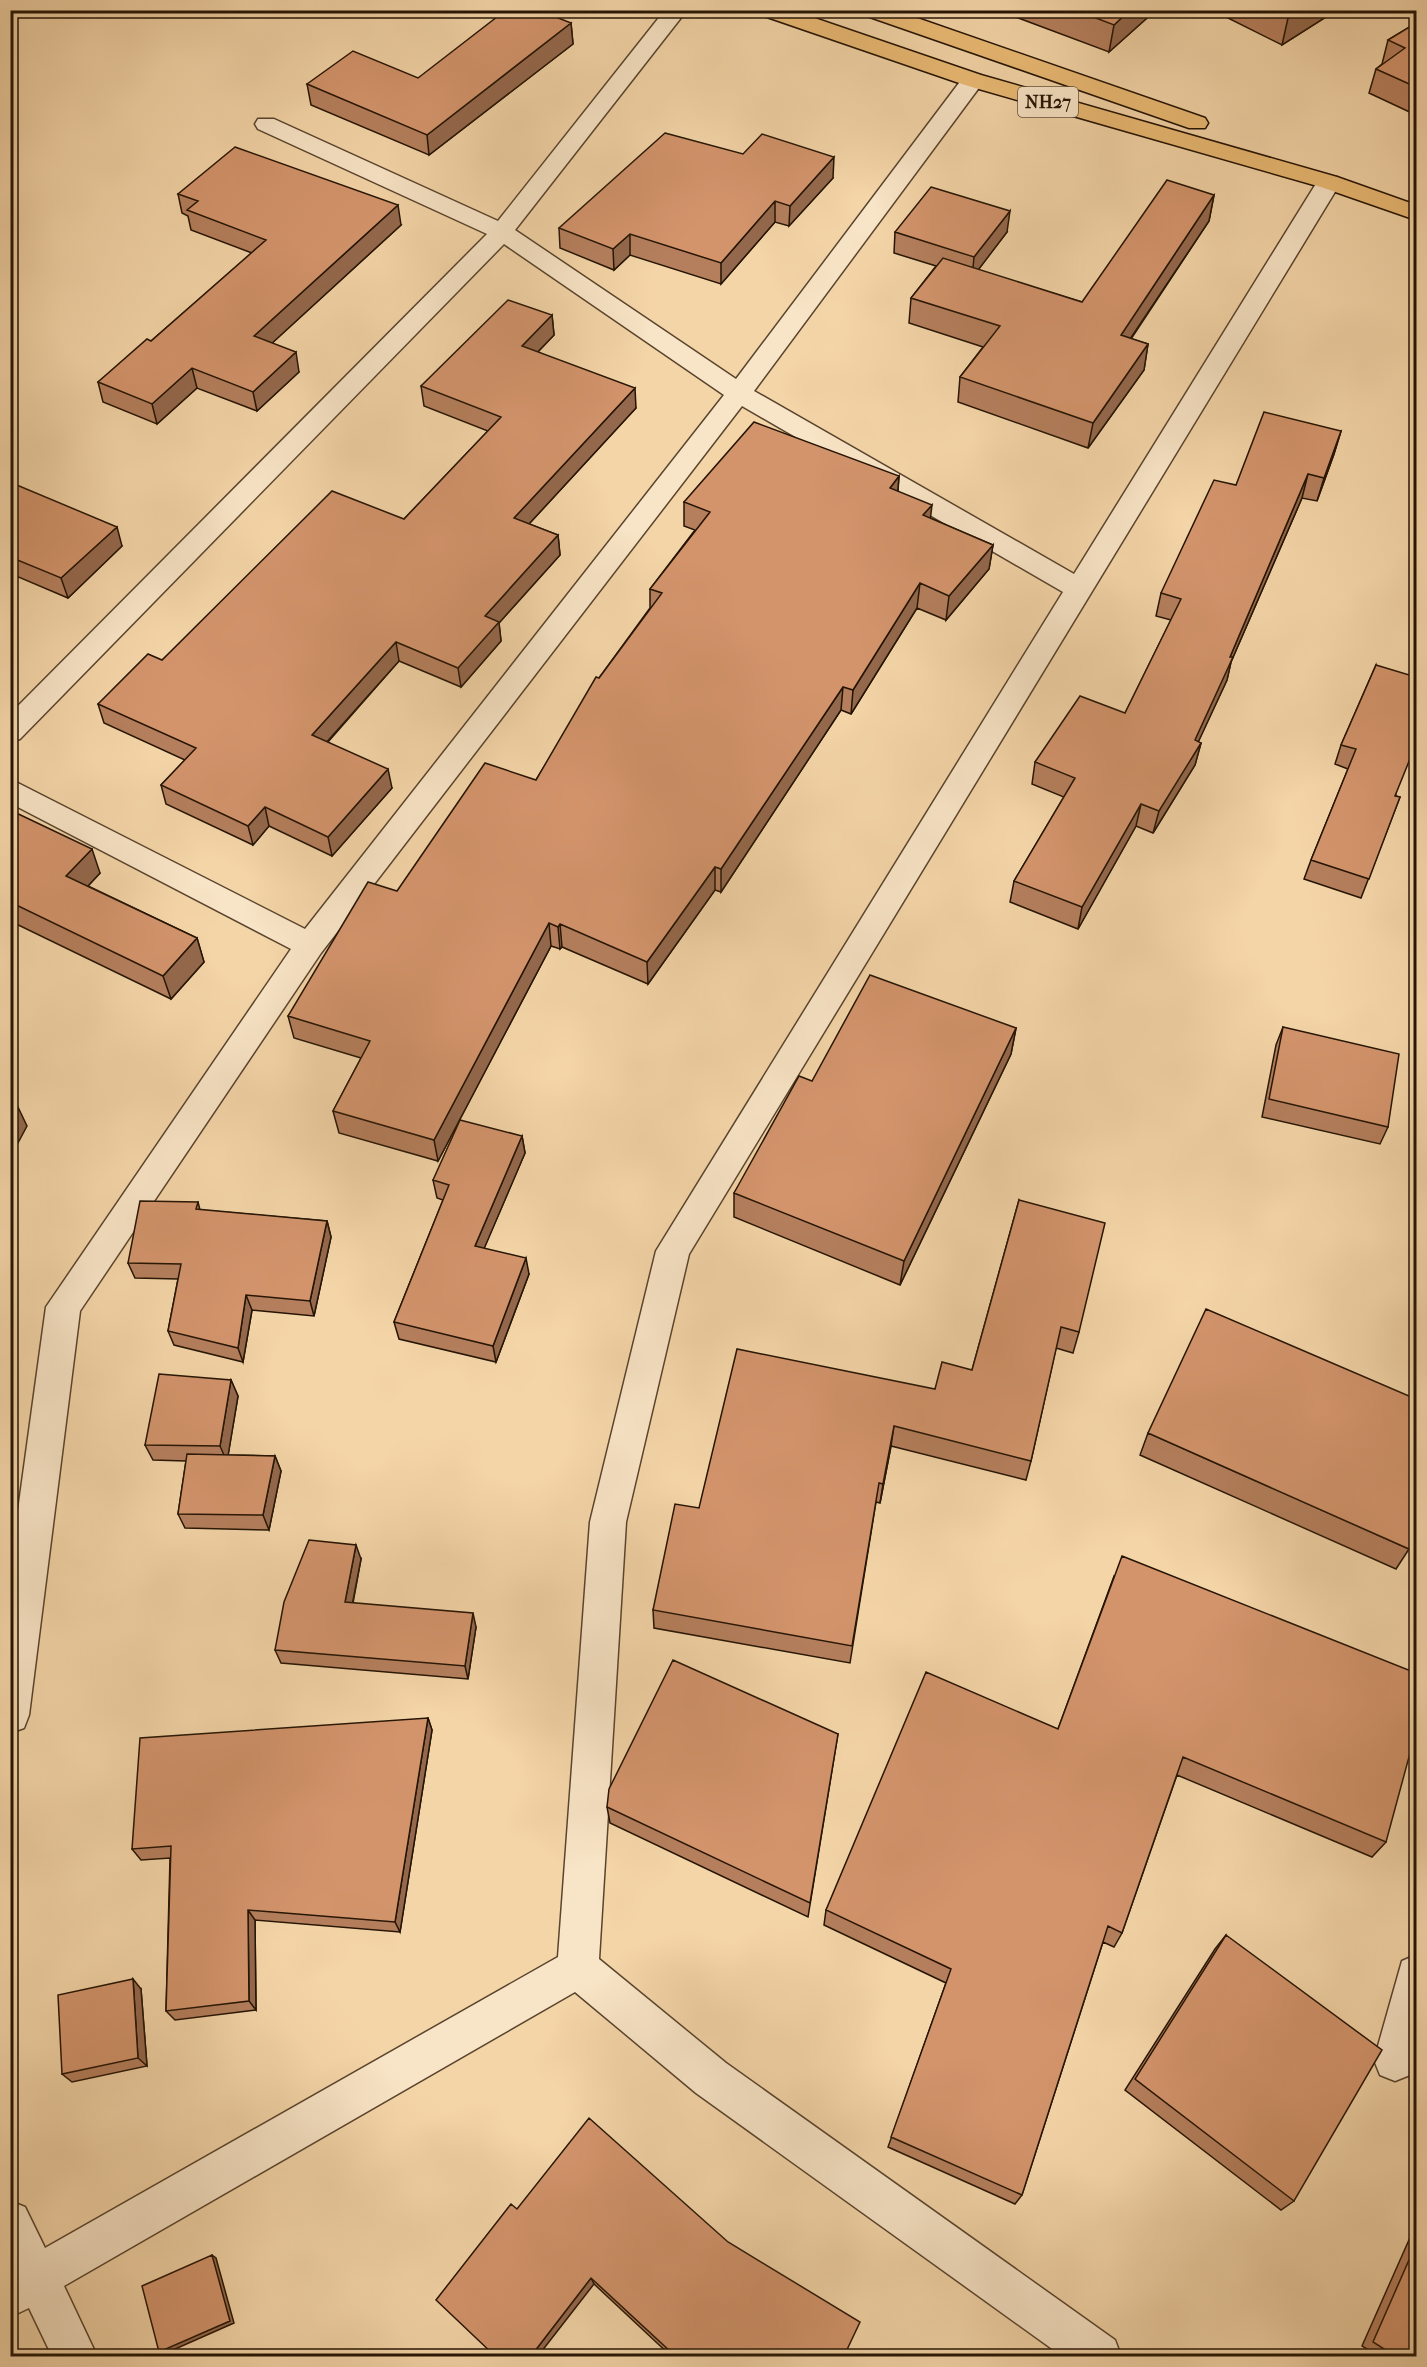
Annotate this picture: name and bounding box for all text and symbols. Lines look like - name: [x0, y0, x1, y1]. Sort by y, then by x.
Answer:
- road number: NH27: [1018, 87, 1078, 117]

